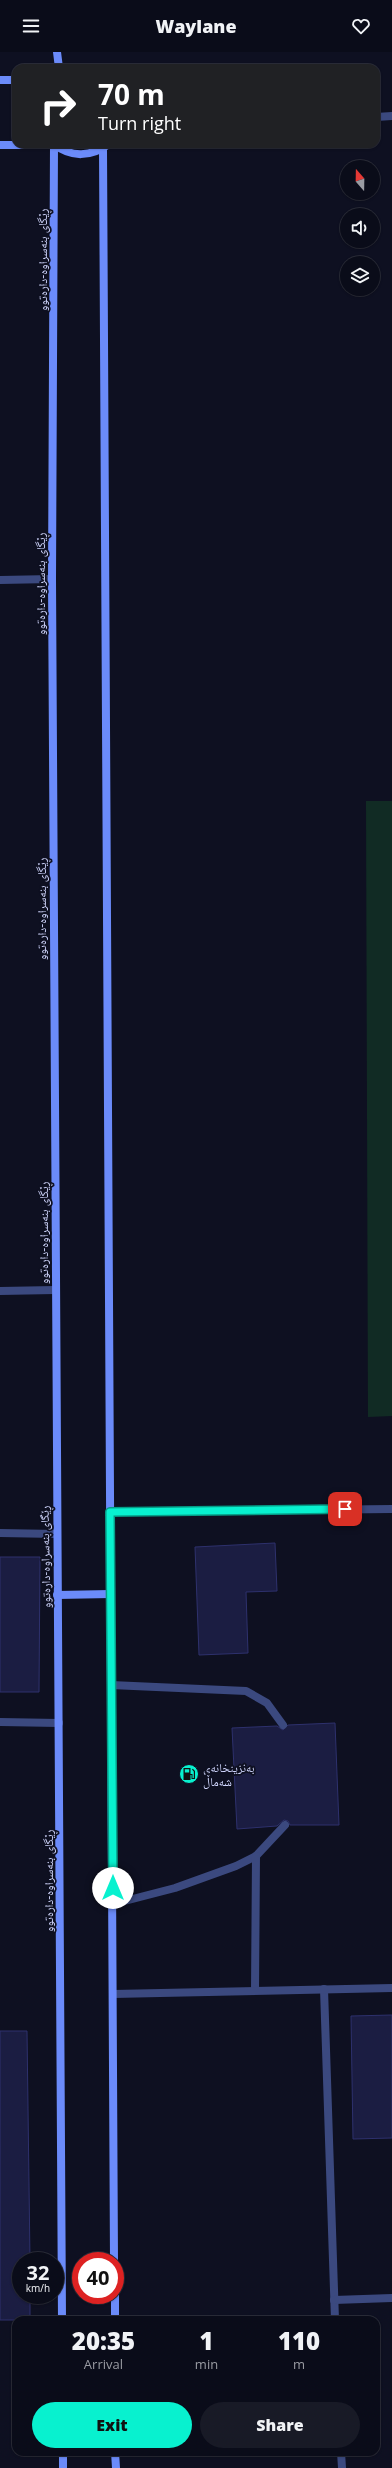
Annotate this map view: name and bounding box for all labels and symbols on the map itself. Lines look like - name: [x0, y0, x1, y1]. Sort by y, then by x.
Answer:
- north arrow: [340, 160, 380, 200]
- street label: ڕێگای بنەسراوە-دارەتوو: [34, 208, 52, 311]
- street label: ڕێگای بنەسراوە-دارەتوو: [32, 532, 50, 635]
- street label: ڕێگای بنەسراوە-دارەتوو: [33, 857, 51, 960]
- street label: ڕێگای بنەسراوە-دارەتوو: [35, 1181, 53, 1284]
- pin: [328, 1492, 362, 1526]
- street label: ڕێگای بنەسراوە-دارەتوو: [36, 1505, 56, 1609]
- place label: بەنزینخانەی شەماڵ: [203, 1759, 255, 1790]
- fuel station icon: بەنزینخانەی شەماڵ: [178, 1763, 200, 1785]
- street label: ڕێگای بنەسراوە-دارەتوو: [40, 1829, 58, 1932]
- position arrow: [92, 1867, 134, 1909]
- speed limit sign: 40: [72, 2252, 124, 2304]

